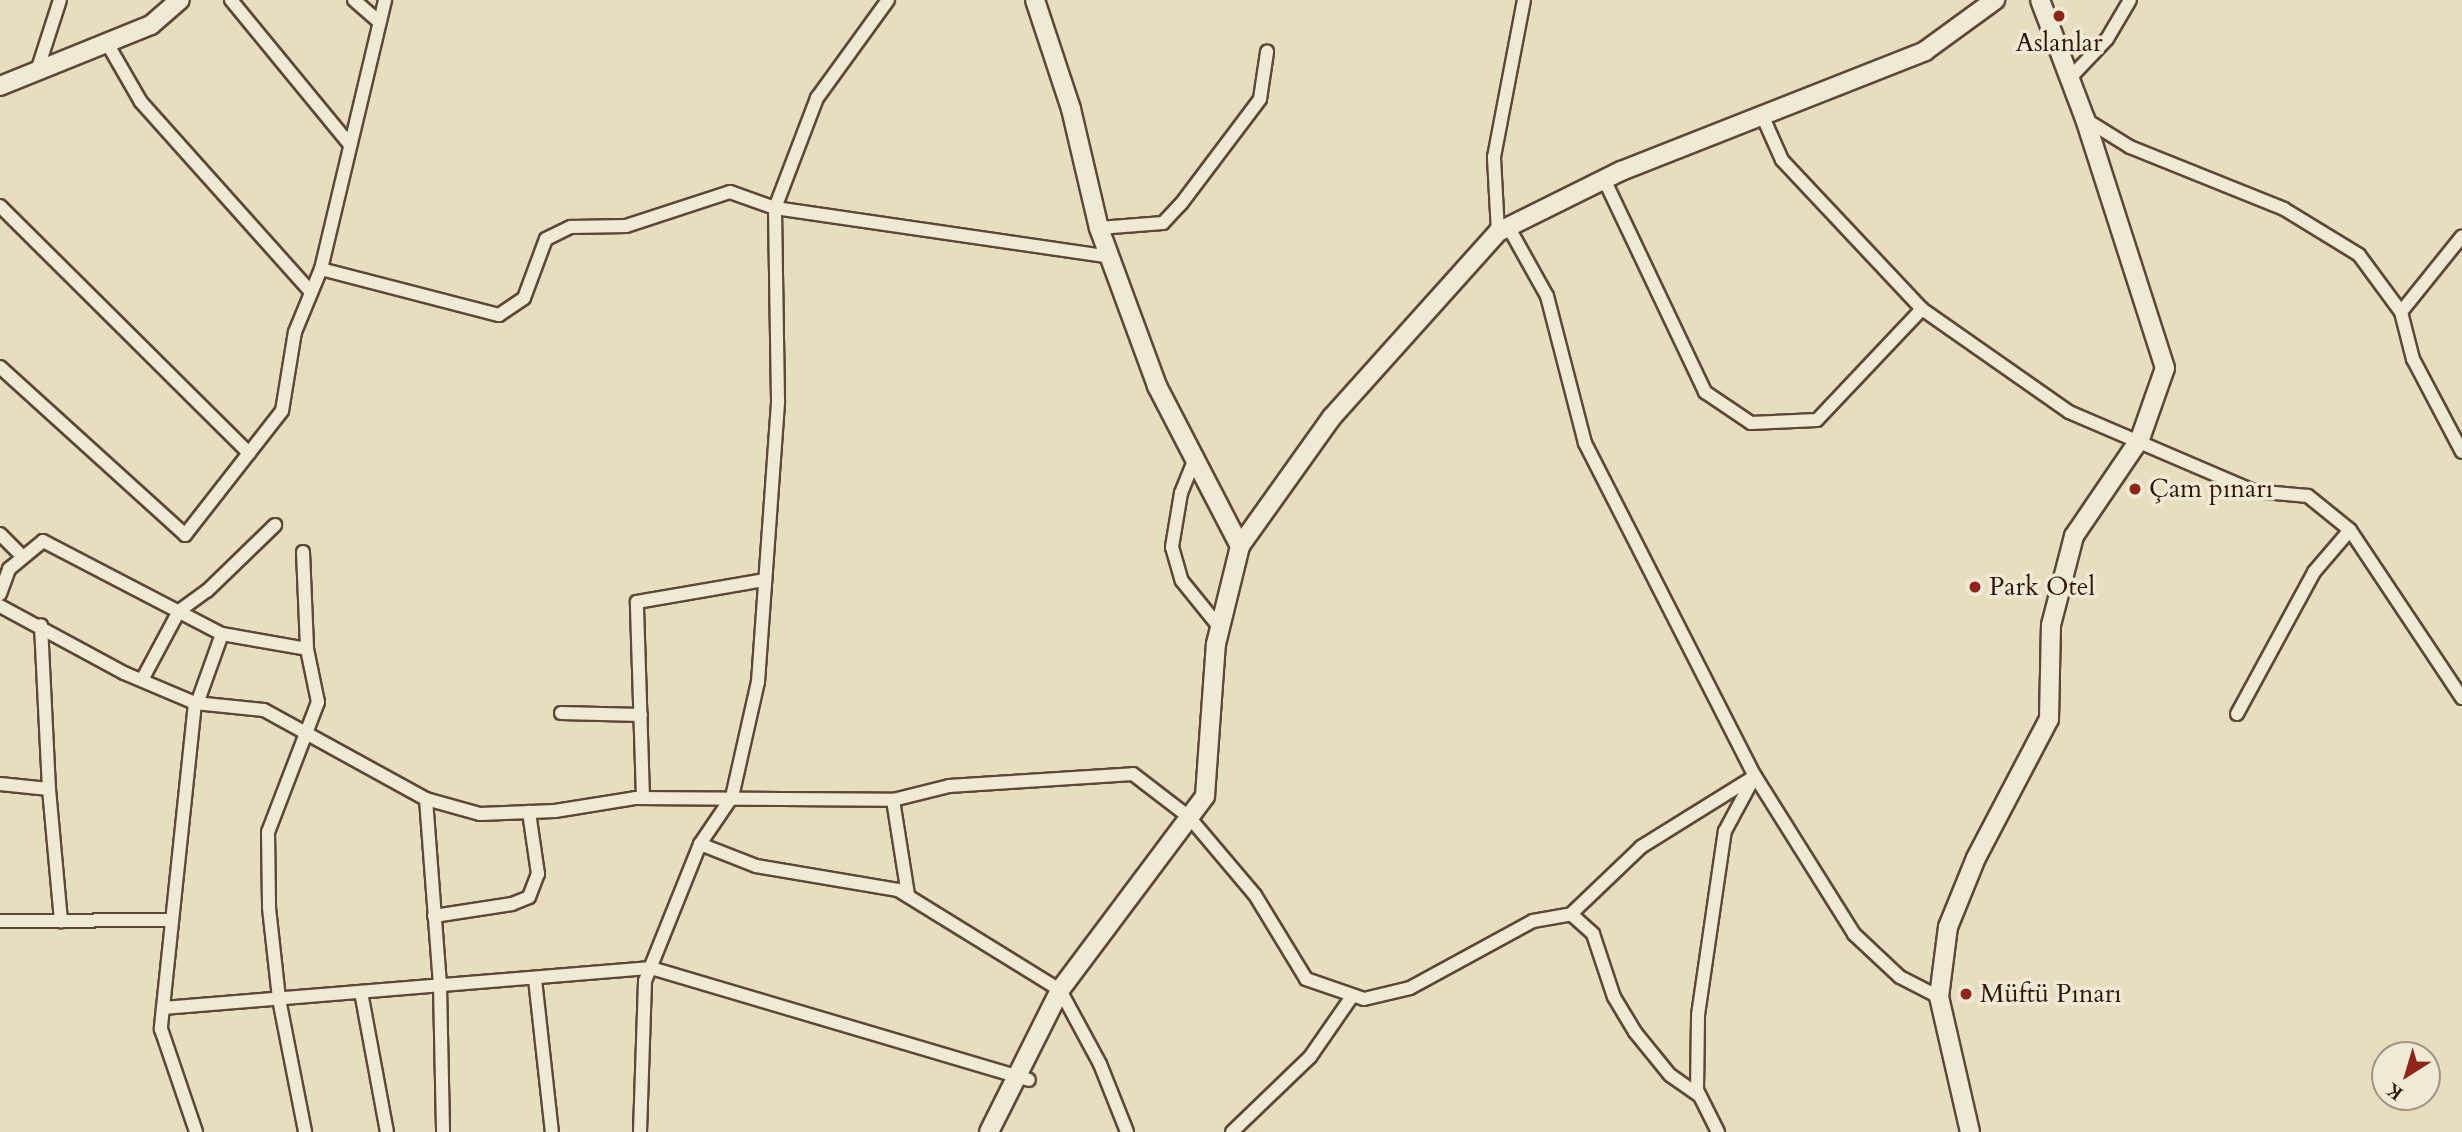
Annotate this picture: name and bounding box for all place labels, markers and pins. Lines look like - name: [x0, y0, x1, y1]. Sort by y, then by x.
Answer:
- marker: Aslanlar: [2051, 8, 2067, 24]
- place label: Aslanlar: [2015, 27, 2103, 59]
- place label: Çam pınarı: [2149, 473, 2273, 505]
- marker: Çam pınarı: [2127, 481, 2143, 497]
- place label: Park Otel: [1989, 571, 2095, 603]
- marker: Park Otel: [1967, 579, 1983, 595]
- place label: Müftü Pınarı: [1980, 978, 2122, 1010]
- marker: Müftü Pınarı: [1958, 986, 1974, 1002]

